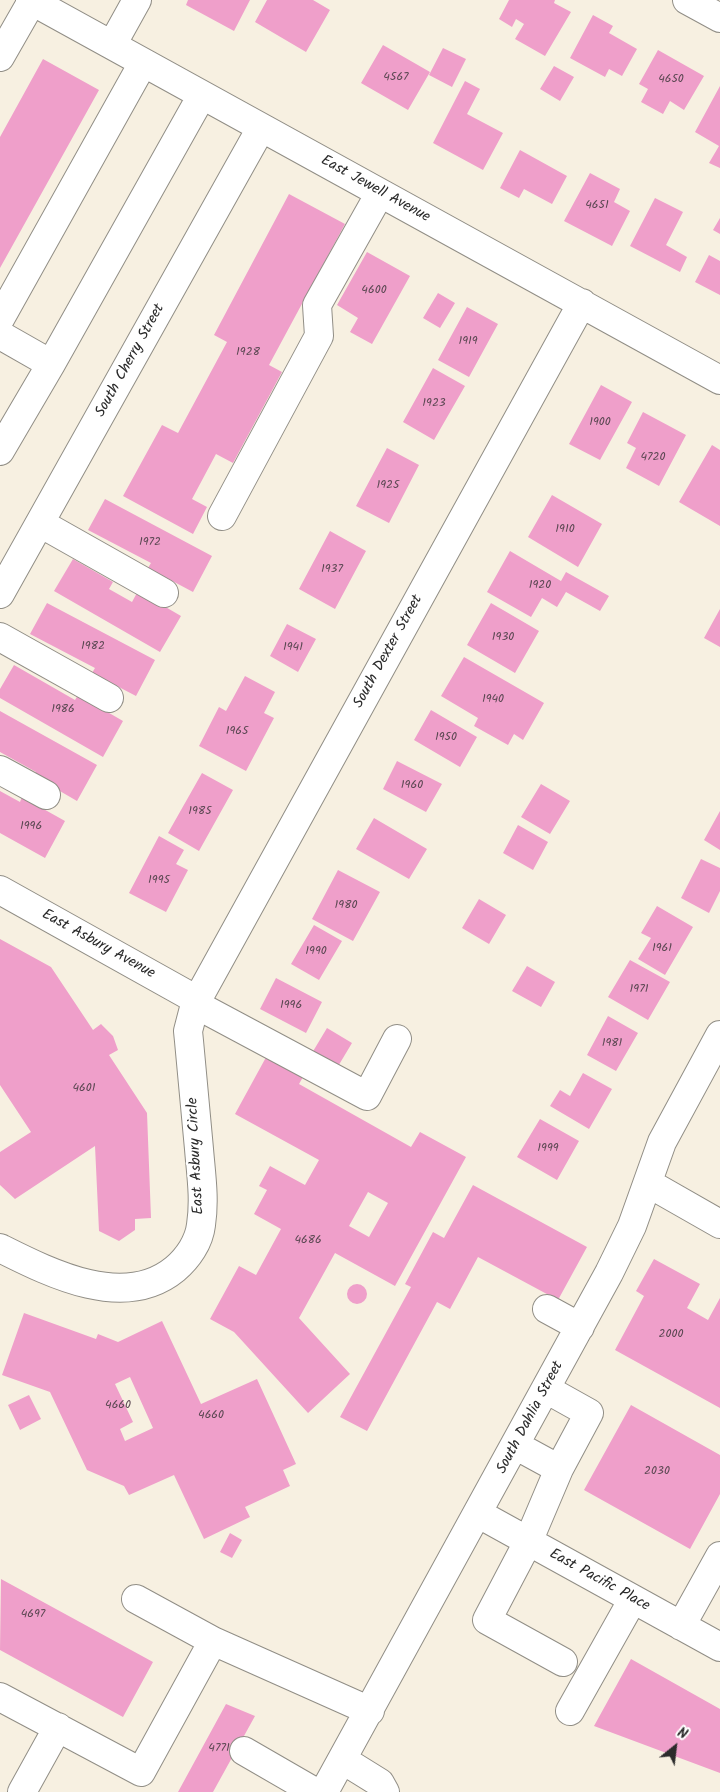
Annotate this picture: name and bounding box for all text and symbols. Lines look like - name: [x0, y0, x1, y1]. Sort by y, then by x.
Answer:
- house number: 4567: [383, 71, 409, 85]
- house number: 4650: [658, 73, 684, 87]
- street label: East Jewell Avenue: [317, 153, 433, 227]
- house number: 4651: [585, 199, 609, 213]
- house number: 4600: [361, 284, 387, 298]
- street label: South Cherry Street: [92, 301, 170, 421]
- house number: 1919: [458, 335, 478, 349]
- house number: 1928: [236, 346, 260, 360]
- house number: 1923: [422, 397, 446, 411]
- house number: 1900: [589, 416, 611, 430]
- house number: 4720: [640, 451, 666, 465]
- house number: 1925: [376, 479, 400, 493]
- house number: 1910: [555, 523, 575, 537]
- house number: 1972: [139, 536, 161, 550]
- house number: 1937: [321, 563, 343, 577]
- house number: 1920: [529, 579, 551, 593]
- street label: South Dexter Street: [351, 592, 427, 712]
- house number: 1930: [492, 631, 514, 645]
- house number: 1982: [81, 640, 105, 654]
- house number: 1941: [283, 641, 303, 655]
- house number: 1940: [482, 693, 504, 707]
- house number: 1986: [51, 703, 75, 717]
- house number: 1965: [226, 725, 248, 739]
- house number: 1950: [435, 731, 457, 745]
- house number: 1960: [401, 779, 423, 793]
- house number: 1985: [188, 805, 212, 819]
- house number: 1996: [20, 820, 42, 834]
- house number: 1995: [148, 874, 170, 888]
- house number: 1980: [335, 899, 357, 913]
- street label: East Asbury Avenue: [38, 906, 158, 984]
- house number: 1961: [652, 942, 672, 956]
- house number: 1990: [305, 945, 327, 959]
- house number: 1971: [630, 983, 648, 997]
- house number: 1996: [280, 999, 302, 1013]
- house number: 1981: [602, 1037, 622, 1051]
- house number: 4601: [72, 1082, 96, 1096]
- street label: East Asbury Circle: [185, 1097, 209, 1215]
- house number: 1999: [537, 1142, 559, 1156]
- house number: 4686: [294, 1234, 322, 1248]
- house number: 2000: [659, 1328, 683, 1342]
- street label: South Dahlia Street: [494, 1359, 568, 1477]
- house number: 4660: [105, 1399, 131, 1413]
- house number: 4660: [198, 1409, 224, 1423]
- house number: 2030: [644, 1465, 670, 1479]
- street label: East Pacific Place: [546, 1546, 652, 1616]
- house number: 4697: [21, 1608, 45, 1622]
- north arrow: [650, 1722, 700, 1772]
- text: N: [673, 1722, 691, 1746]
- house number: 4771: [208, 1742, 230, 1756]

